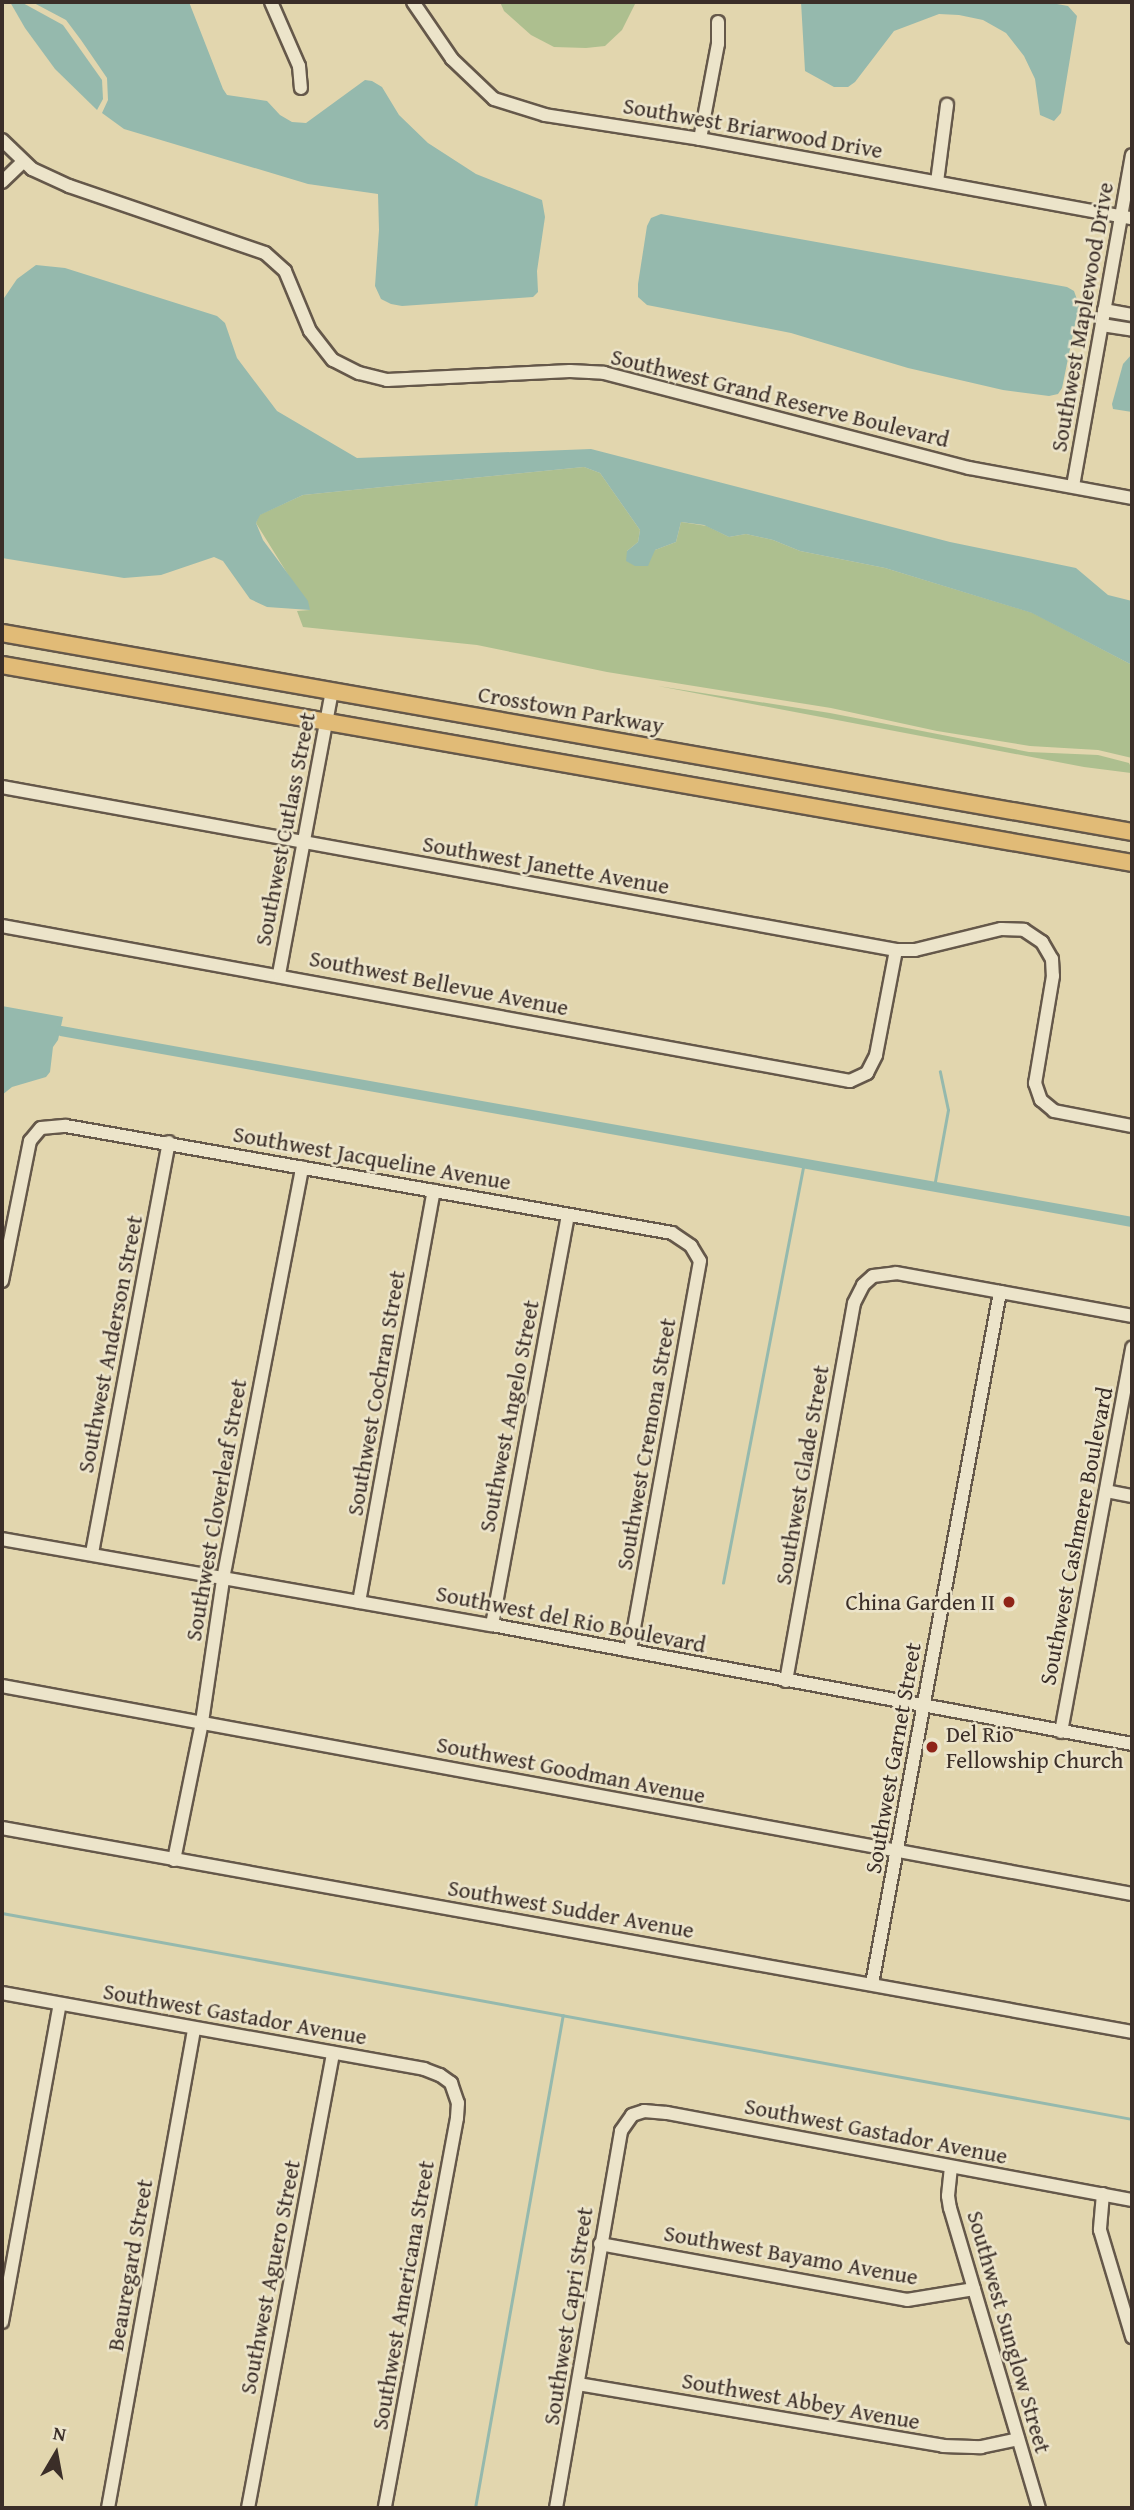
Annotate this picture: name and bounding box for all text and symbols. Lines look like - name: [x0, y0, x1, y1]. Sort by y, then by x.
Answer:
- street label: Southwest Briarwood Drive: [621, 92, 885, 164]
- street label: Southwest Maplewood Drive: [1045, 180, 1119, 454]
- street label: Southwest Grand Reserve Boulevard: [608, 343, 952, 453]
- street label: Crosstown Parkway: [476, 680, 666, 740]
- street label: Southwest Cutlass Street: [249, 710, 321, 948]
- street label: Southwest Janette Avenue: [420, 830, 672, 900]
- street label: Southwest Bellevue Avenue: [307, 944, 571, 1022]
- street label: Southwest Jacqueline Avenue: [231, 1120, 513, 1196]
- street label: Southwest Anderson Street: [71, 1213, 149, 1475]
- street label: Southwest Cochran Street: [341, 1268, 411, 1518]
- street label: Southwest Angelo Street: [473, 1298, 545, 1534]
- street label: Southwest Cremona Street: [610, 1316, 682, 1572]
- street label: Southwest Glade Street: [769, 1363, 835, 1587]
- street label: Southwest Cloverleaf Street: [179, 1377, 253, 1643]
- street label: Southwest Cashmere Boulevard: [1034, 1385, 1118, 1687]
- street label: Southwest del Rio Boulevard: [434, 1579, 708, 1659]
- place label: China Garden II: [845, 1588, 995, 1616]
- marker: China Garden II: [1001, 1594, 1017, 1610]
- street label: Southwest Garnet Street: [859, 1640, 927, 1876]
- place label: Del Rio Fellowship Church: [946, 1720, 1123, 1774]
- street label: Southwest Goodman Avenue: [434, 1730, 708, 1810]
- marker: Del Rio Fellowship Church: [924, 1739, 940, 1755]
- street label: Southwest Sudder Avenue: [446, 1874, 696, 1944]
- street label: Southwest Gastador Avenue: [101, 1977, 369, 2051]
- street label: Southwest Gastador Avenue: [742, 2092, 1010, 2170]
- street label: Southwest Aguero Street: [234, 2157, 306, 2397]
- street label: Southwest Americana Street: [366, 2158, 440, 2432]
- street label: Beauregard Street: [101, 2177, 159, 2353]
- street label: Southwest Capri Street: [537, 2205, 599, 2427]
- street label: Southwest Sunglow Street: [961, 2208, 1057, 2456]
- street label: Southwest Bayamo Avenue: [662, 2219, 920, 2291]
- street label: Southwest Abbey Avenue: [680, 2366, 922, 2436]
- text: N: [51, 2418, 68, 2448]
- north arrow: [21, 2419, 91, 2489]

